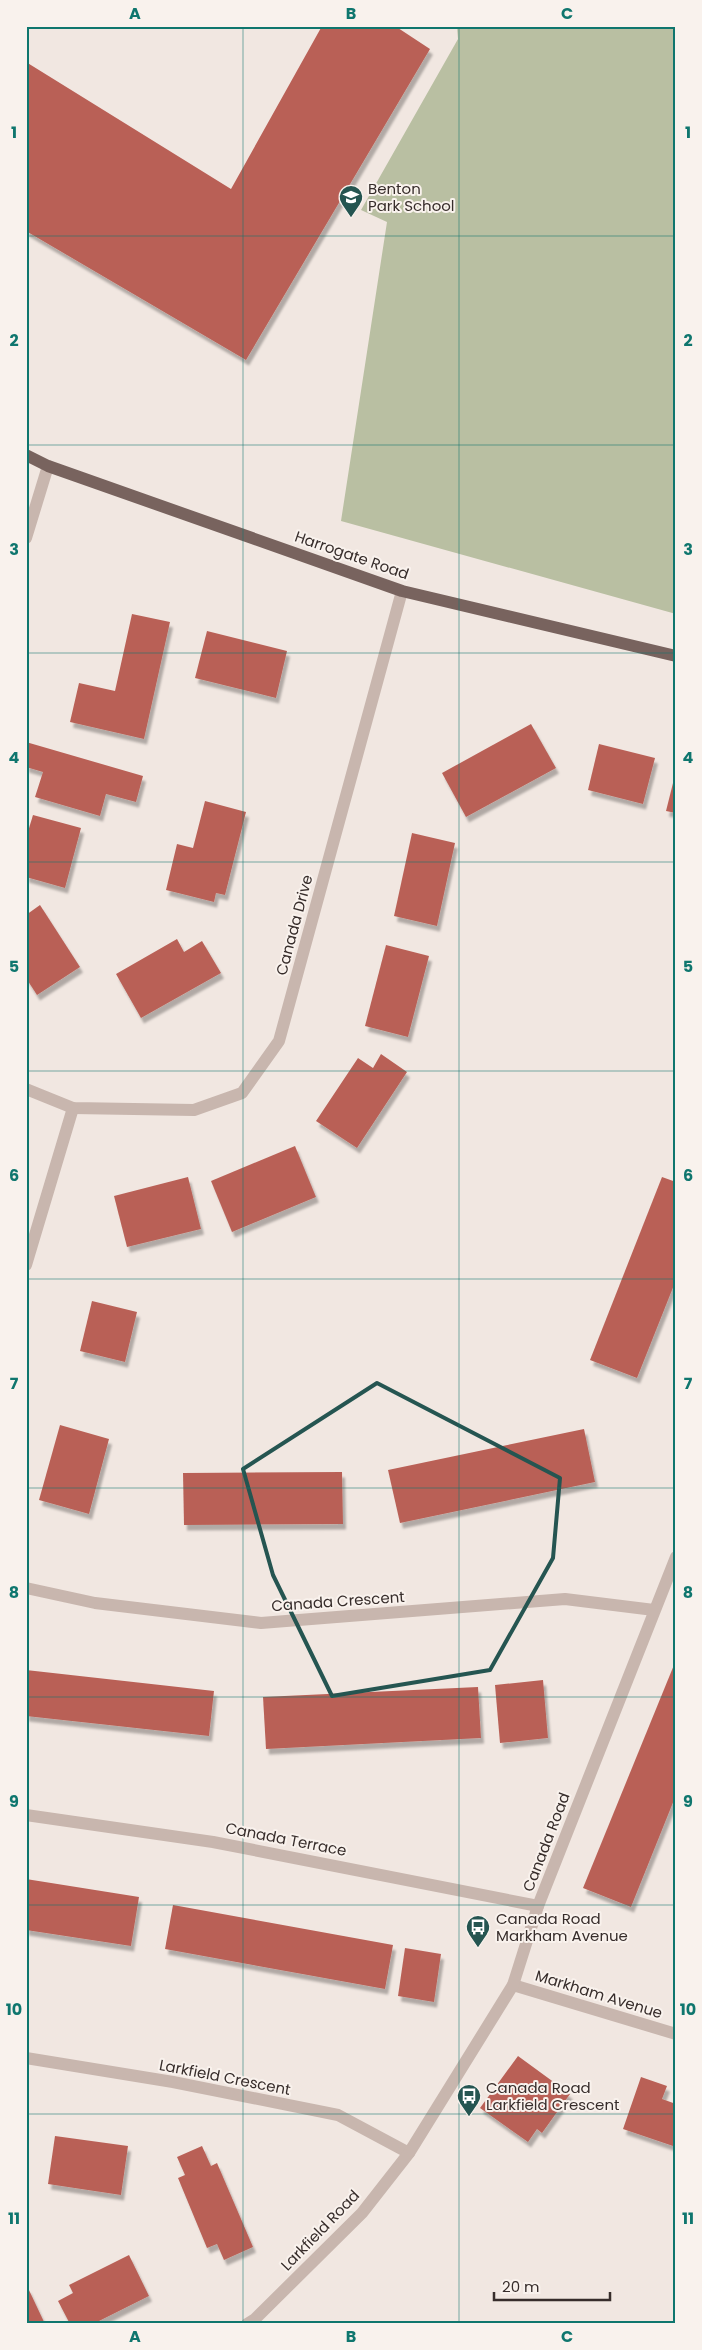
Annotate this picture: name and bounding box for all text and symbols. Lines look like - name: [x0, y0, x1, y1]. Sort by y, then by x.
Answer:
- text: A: [129, 2, 141, 25]
- text: B: [346, 2, 356, 25]
- text: C: [561, 2, 573, 25]
- text: 1: [11, 121, 17, 144]
- text: 1: [685, 121, 691, 144]
- place label: Benton Park School: [368, 178, 455, 216]
- school or university icon: Benton Park School: [338, 184, 364, 218]
- text: 2: [9, 329, 19, 352]
- text: 2: [683, 329, 693, 352]
- street label: Harrogate Road: [292, 526, 412, 584]
- text: 3: [9, 538, 19, 561]
- text: 3: [683, 538, 693, 561]
- text: 4: [9, 746, 20, 769]
- text: 4: [683, 746, 694, 769]
- street label: Canada Drive: [270, 872, 318, 978]
- text: 5: [9, 955, 19, 978]
- text: 5: [683, 955, 693, 978]
- text: 6: [9, 1164, 19, 1187]
- text: 6: [683, 1164, 693, 1187]
- text: 7: [10, 1372, 19, 1395]
- text: 7: [684, 1372, 693, 1395]
- text: 8: [9, 1581, 19, 1604]
- text: 8: [683, 1581, 693, 1604]
- street label: Canada Crescent: [271, 1586, 405, 1616]
- street label: Canada Road: [517, 1789, 575, 1895]
- text: 9: [9, 1790, 19, 1813]
- text: 9: [683, 1790, 693, 1813]
- street label: Canada Terrace: [224, 1817, 348, 1861]
- place label: Canada Road Markham Avenue: [496, 1908, 628, 1946]
- bus stop icon: Canada Road Markham Avenue: [465, 1914, 491, 1948]
- street label: Markham Avenue: [533, 1965, 665, 2023]
- text: 10: [6, 1998, 22, 2021]
- text: 10: [680, 1998, 696, 2021]
- street label: Larkfield Crescent: [157, 2054, 293, 2100]
- place label: Canada Road Larkfield Crescent: [486, 2077, 619, 2115]
- bus stop icon: Canada Road Larkfield Crescent: [456, 2083, 482, 2117]
- street label: Larkfield Road: [276, 2185, 364, 2275]
- text: 11: [8, 2207, 20, 2230]
- text: 11: [682, 2207, 694, 2230]
- scale bar: [494, 2270, 611, 2302]
- text: 20 m: [502, 2276, 540, 2297]
- text: A: [129, 2325, 141, 2348]
- text: B: [346, 2325, 356, 2348]
- text: C: [561, 2325, 573, 2348]

